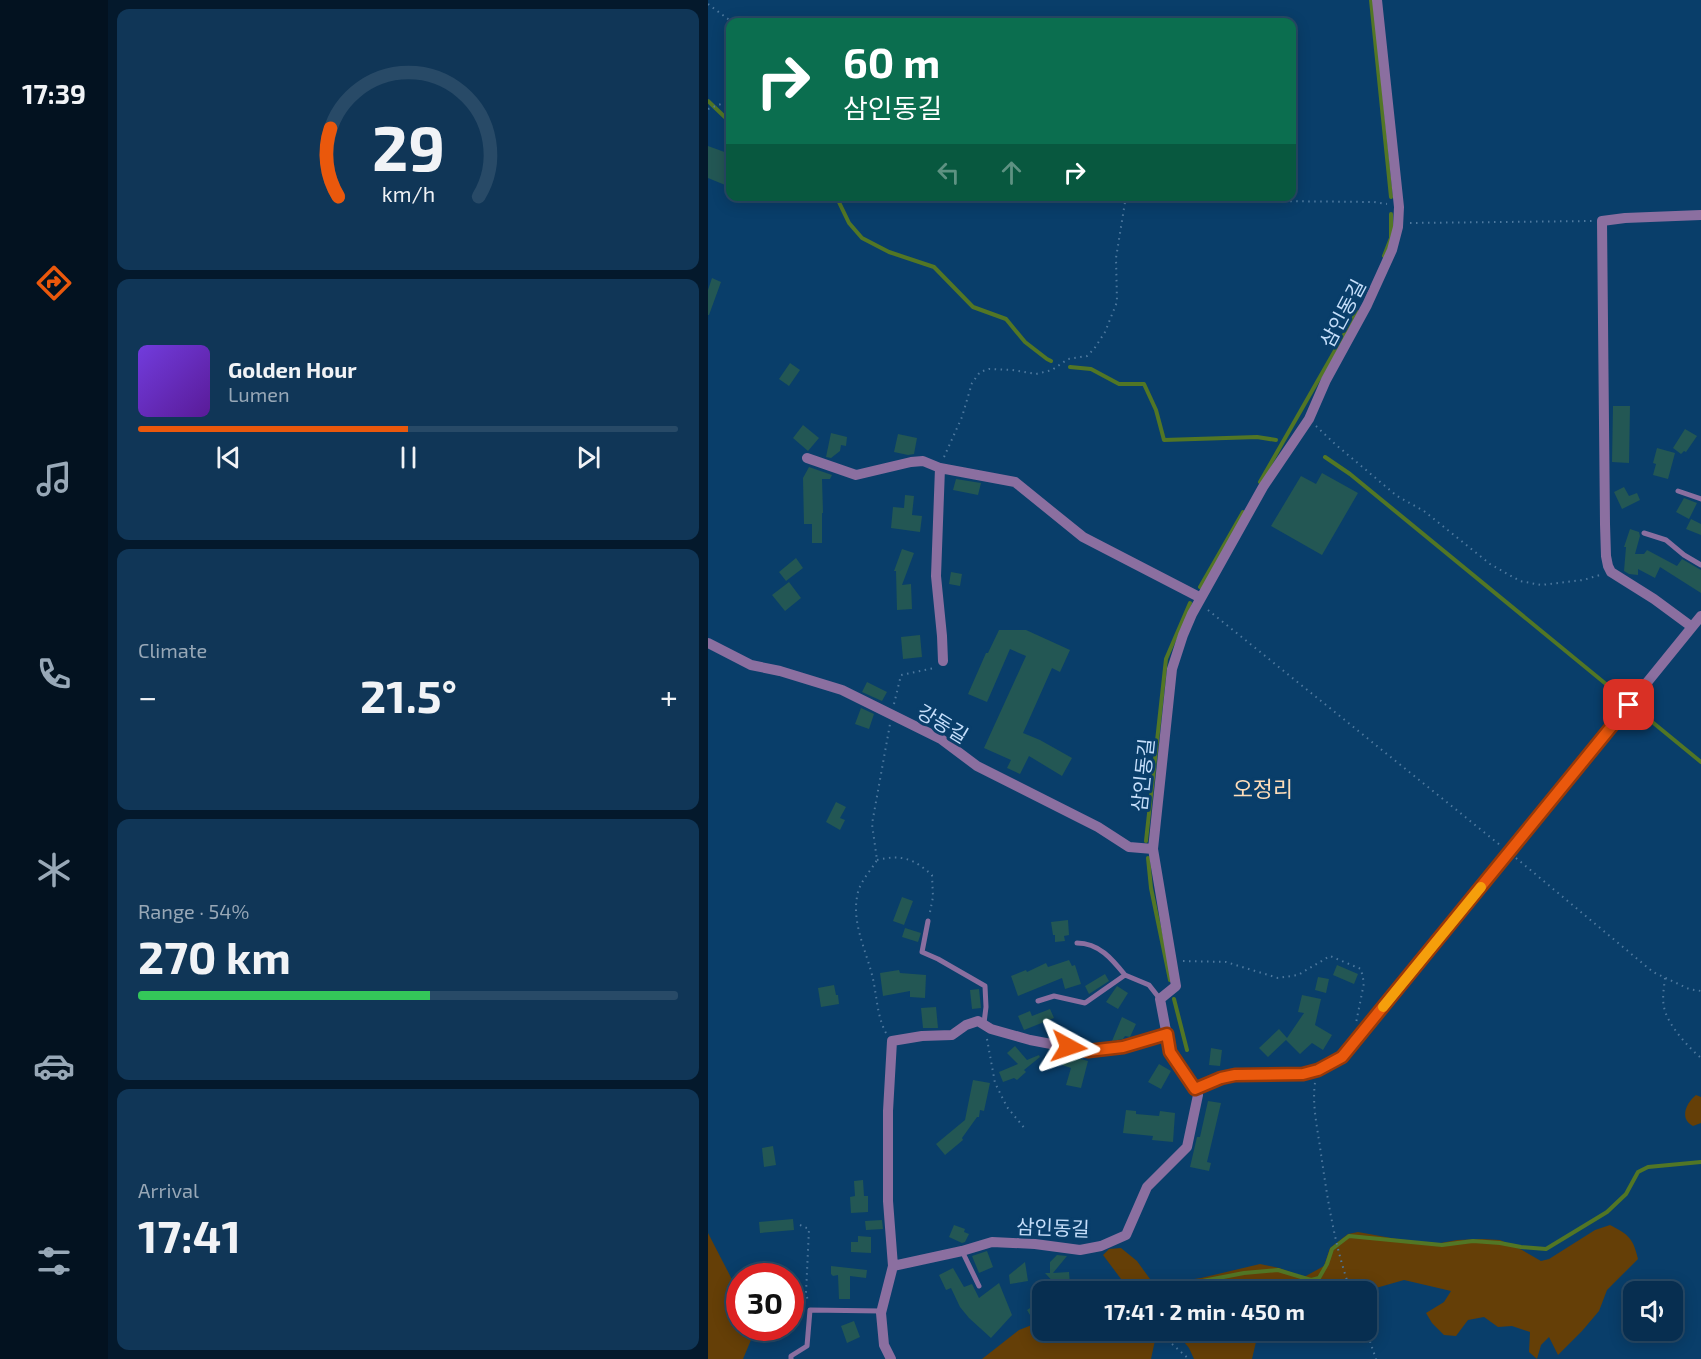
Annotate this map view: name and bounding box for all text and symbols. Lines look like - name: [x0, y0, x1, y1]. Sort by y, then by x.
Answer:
- text: 60 m: [843, 36, 940, 86]
- icon: right: [744, 42, 822, 120]
- text: 17:39: [22, 77, 86, 109]
- text: 삼인동길: [843, 91, 942, 123]
- text: 29: [371, 109, 445, 184]
- icon: left: [932, 156, 965, 189]
- icon: ahead: [995, 156, 1028, 189]
- icon: right: [1058, 156, 1091, 189]
- text: km/h: [381, 181, 435, 206]
- icon: directions: [33, 262, 75, 304]
- street label: 삼인동길: [1314, 275, 1370, 351]
- text: Golden Hour: [228, 356, 357, 382]
- text: Lumen: [228, 382, 290, 406]
- icon: previous: [212, 441, 245, 474]
- icon: pause: [392, 441, 425, 474]
- icon: next: [572, 441, 605, 474]
- icon: music: [33, 458, 75, 500]
- text: Climate: [138, 638, 207, 662]
- icon: phone: [33, 653, 75, 695]
- text: 21.5°: [360, 668, 457, 722]
- text: −: [138, 676, 157, 716]
- text: +: [660, 676, 678, 716]
- pin: [1603, 679, 1654, 730]
- icon: arrive: [1612, 688, 1645, 721]
- street label: 강동길: [913, 698, 973, 748]
- street label: 삼인동길: [1126, 737, 1158, 813]
- district label: 오정리: [1233, 775, 1293, 801]
- icon: climate: [33, 849, 75, 891]
- text: Range · 54%: [138, 899, 249, 923]
- text: 270 km: [138, 929, 291, 983]
- position arrow: [1037, 1015, 1101, 1079]
- icon: car: [33, 1045, 75, 1087]
- text: Arrival: [138, 1178, 199, 1202]
- text: 17:41: [138, 1208, 241, 1262]
- street label: 삼인동길: [1016, 1214, 1090, 1240]
- icon: filters: [33, 1240, 75, 1282]
- speed limit sign: 30: [726, 1263, 804, 1341]
- map controls: [1623, 1281, 1683, 1341]
- button: sound: [1623, 1281, 1683, 1341]
- text: 17:41 · 2 min · 450 m: [1104, 1298, 1305, 1324]

